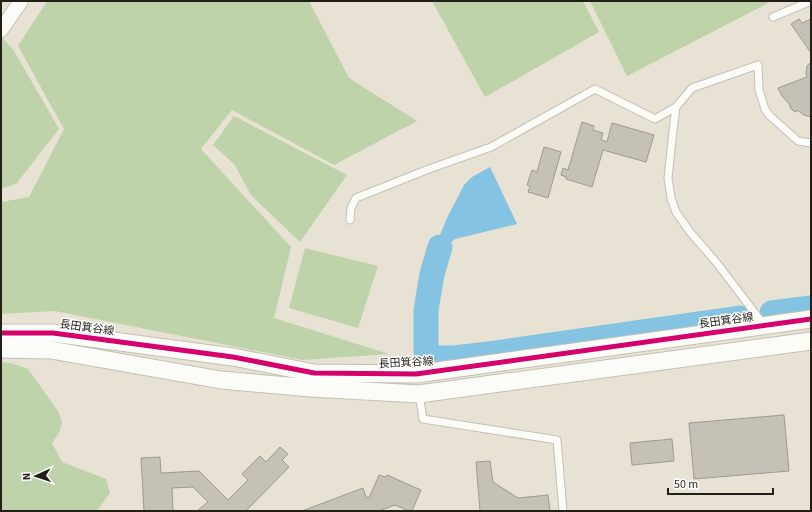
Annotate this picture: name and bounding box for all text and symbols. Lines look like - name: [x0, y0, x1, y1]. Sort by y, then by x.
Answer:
- street label: 長田箕谷線: [698, 309, 754, 332]
- street label: 長田箕谷線: [59, 316, 115, 339]
- street label: 長田箕谷線: [378, 354, 434, 371]
- north arrow: [16, 456, 56, 496]
- scale bar: [668, 470, 773, 496]
- text: N: [19, 472, 34, 481]
- text: 50 m: [674, 476, 698, 493]

